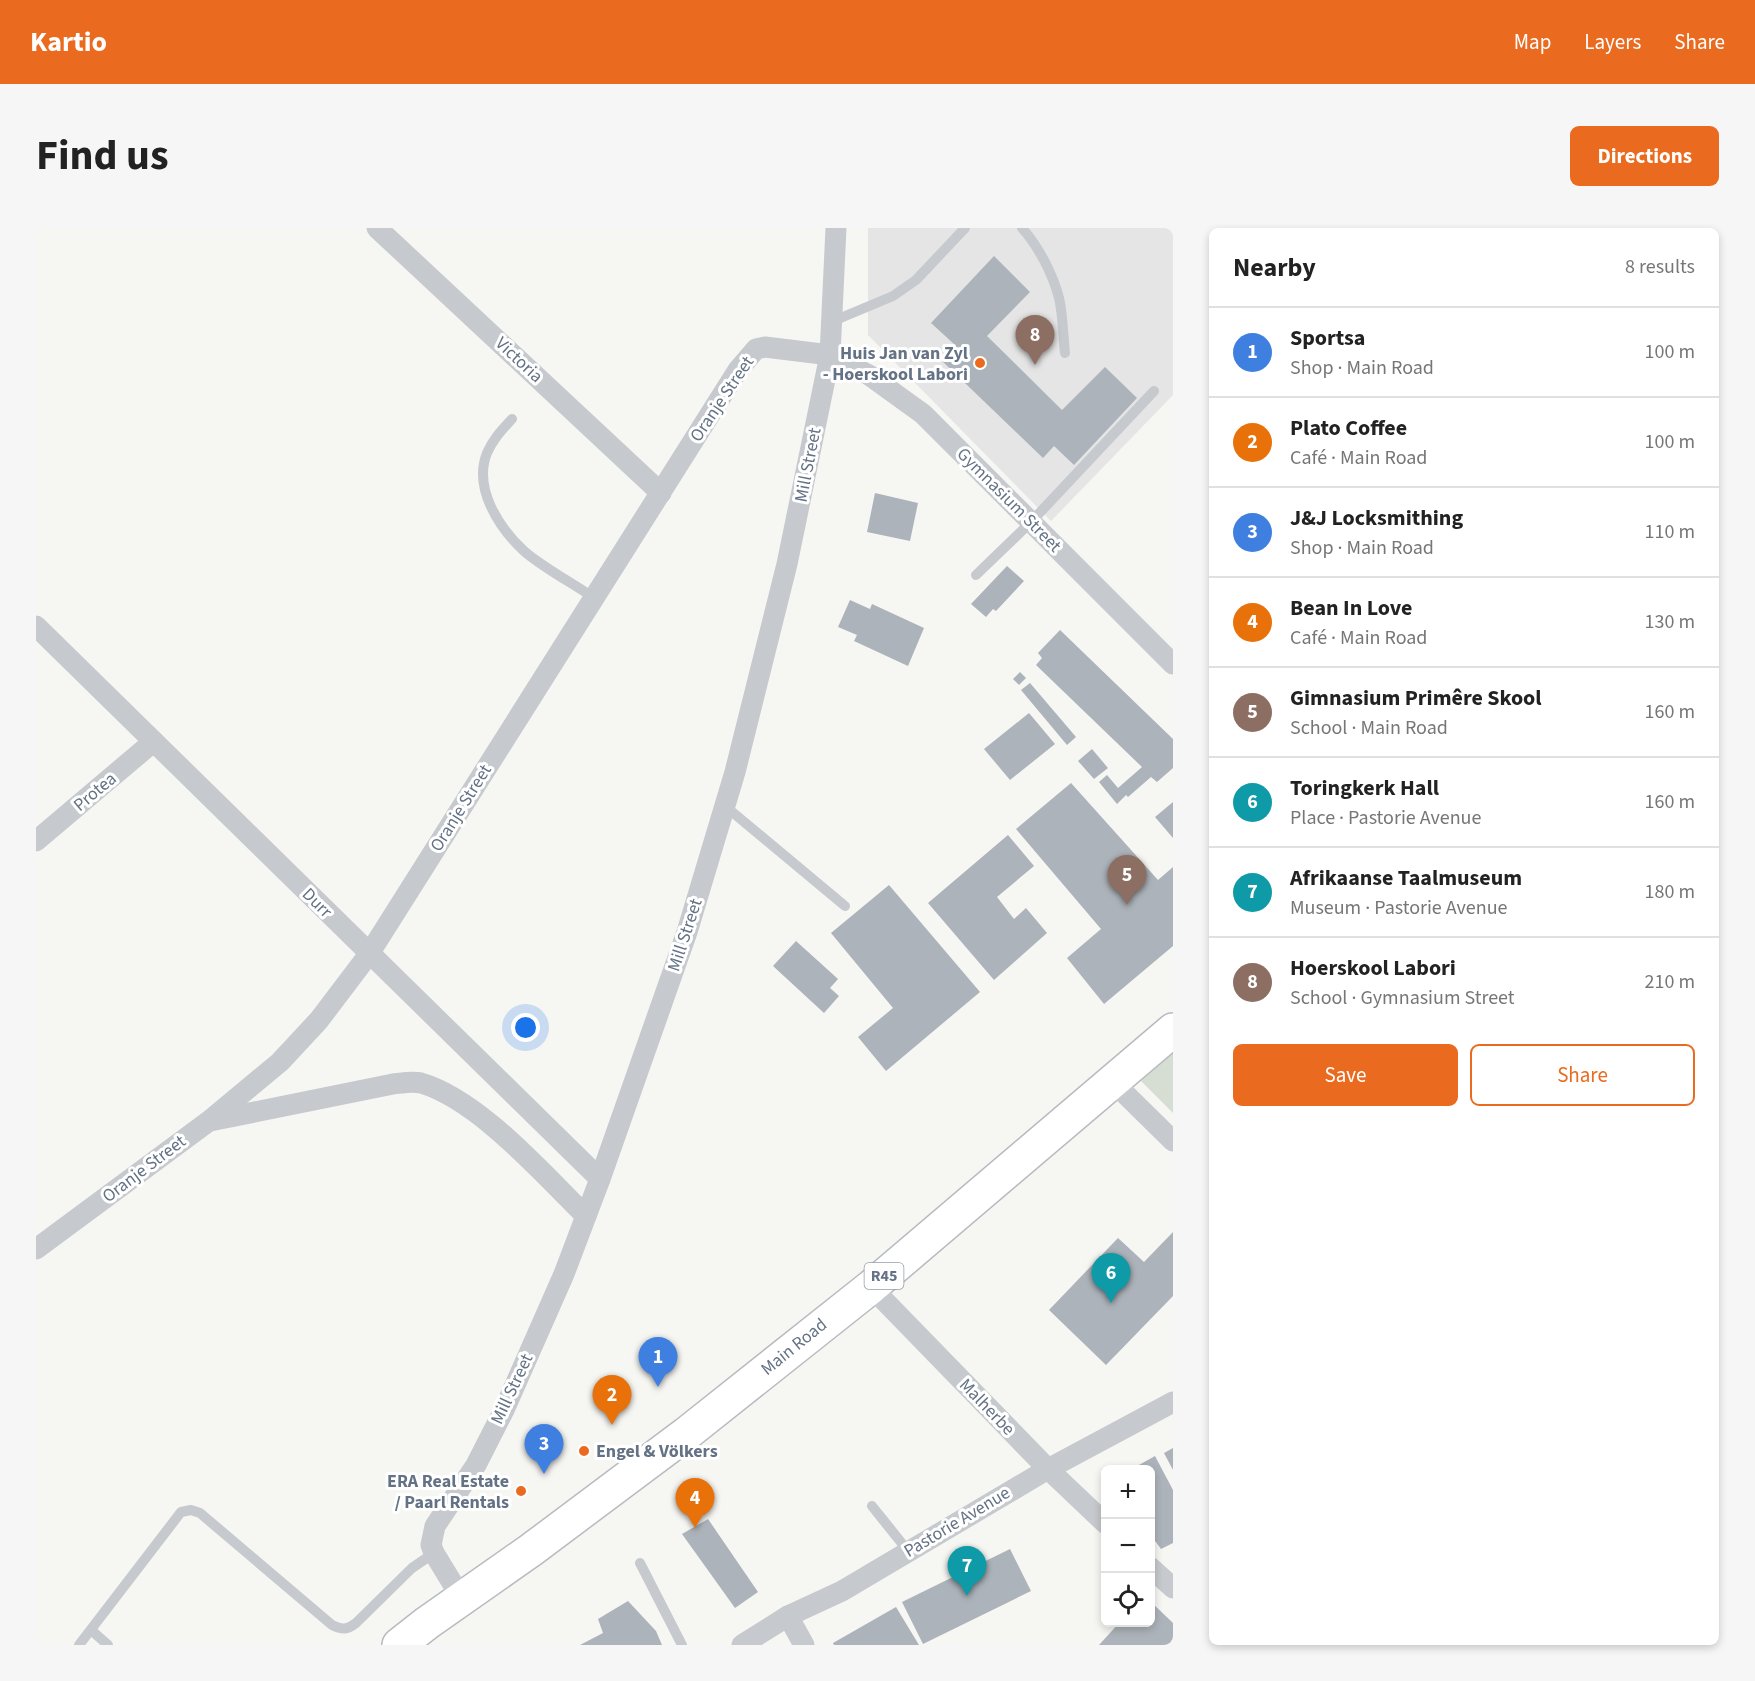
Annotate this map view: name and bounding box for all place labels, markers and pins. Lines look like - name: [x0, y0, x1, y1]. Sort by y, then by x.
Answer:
- pin: 8: [1016, 316, 1054, 365]
- place label: Huis Jan van Zyl - Hoerskool Labori: [823, 341, 968, 387]
- marker: Huis Jan van Zyl - Hoerskool Labori: [973, 356, 987, 370]
- pin: 5: [1108, 856, 1146, 905]
- pin: 6: [1092, 1254, 1130, 1303]
- pin: 1: [638, 1338, 678, 1387]
- pin: 2: [592, 1376, 632, 1425]
- pin: 3: [524, 1424, 564, 1474]
- place label: Engel & Völkers: [596, 1439, 718, 1464]
- marker: Engel & Völkers: [577, 1444, 591, 1458]
- place label: ERA Real Estate / Paarl Rentals: [387, 1469, 509, 1515]
- pin: 4: [676, 1478, 714, 1528]
- marker: ERA Real Estate / Paarl Rentals: [514, 1484, 528, 1498]
- pin: 7: [948, 1546, 986, 1596]

